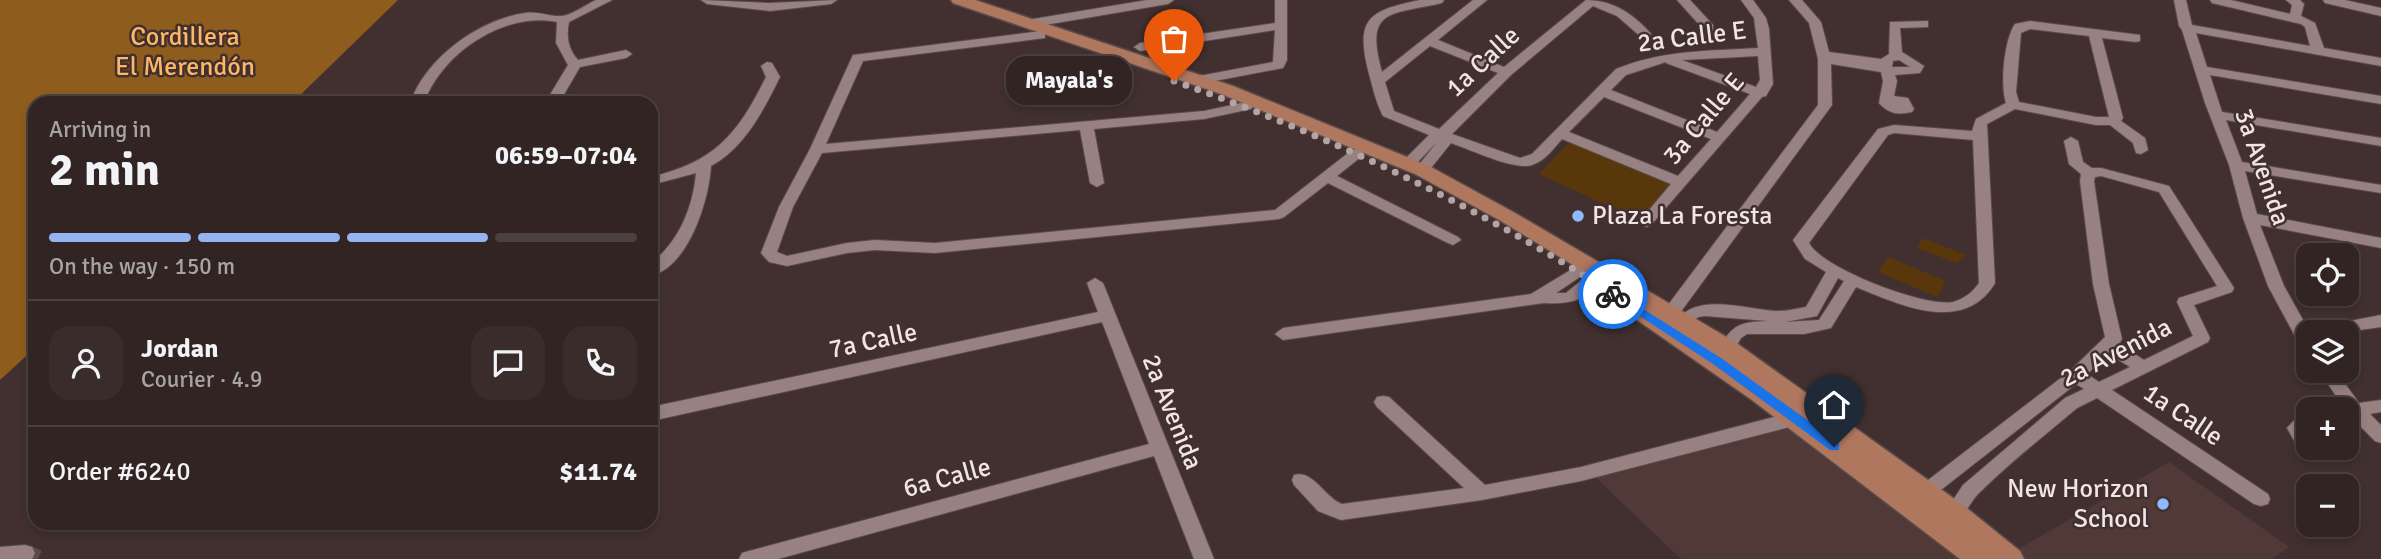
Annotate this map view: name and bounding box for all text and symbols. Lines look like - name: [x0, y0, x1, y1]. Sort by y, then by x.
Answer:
- pin: [1144, 9, 1204, 81]
- street label: 2a Calle E: [1636, 14, 1748, 60]
- icon: bag: [1155, 20, 1193, 58]
- street label: 1a Calle: [1439, 20, 1527, 104]
- park label: Cordillera El Merendón: [115, 21, 255, 83]
- callout: Mayala's: [1006, 56, 1132, 106]
- text: Mayala's: [1025, 66, 1113, 95]
- street label: 3a Calle E: [1656, 67, 1752, 171]
- street label: 3a Avenida: [2227, 105, 2297, 229]
- text: Arriving in: [49, 115, 151, 144]
- text: 06:59–07:04: [495, 140, 637, 172]
- text: 2 min: [49, 142, 160, 198]
- place label: Plaza La Foresta: [1592, 200, 1772, 232]
- marker: Plaza La Foresta: [1570, 208, 1586, 224]
- map controls: [2296, 243, 2359, 537]
- button: locate: [2296, 243, 2359, 306]
- text: On the way · 150 m: [49, 252, 235, 281]
- courier: [1578, 259, 1648, 329]
- icon: bike: [1594, 275, 1632, 313]
- street label: 2a Avenida: [2055, 311, 2177, 395]
- street label: 7a Calle: [826, 316, 920, 366]
- button: layers: [2296, 320, 2359, 383]
- button: person: [49, 326, 123, 400]
- button: chat: [471, 326, 545, 400]
- button: phone: [563, 326, 637, 400]
- text: Jordan: [141, 333, 218, 365]
- street label: 2a Avenida: [1134, 350, 1210, 474]
- text: Courier · 4.9: [141, 365, 262, 394]
- pin: [1804, 375, 1864, 447]
- street label: 1a Calle: [2137, 377, 2229, 453]
- icon: home: [1815, 386, 1853, 424]
- button: +: [2296, 397, 2359, 460]
- street label: 6a Calle: [900, 451, 994, 505]
- text: Order #6240: [49, 456, 190, 488]
- text: $11.74: [559, 456, 637, 488]
- place label: New Horizon School: [2007, 473, 2149, 535]
- button: −: [2296, 474, 2359, 537]
- marker: New Horizon School: [2155, 496, 2171, 512]

